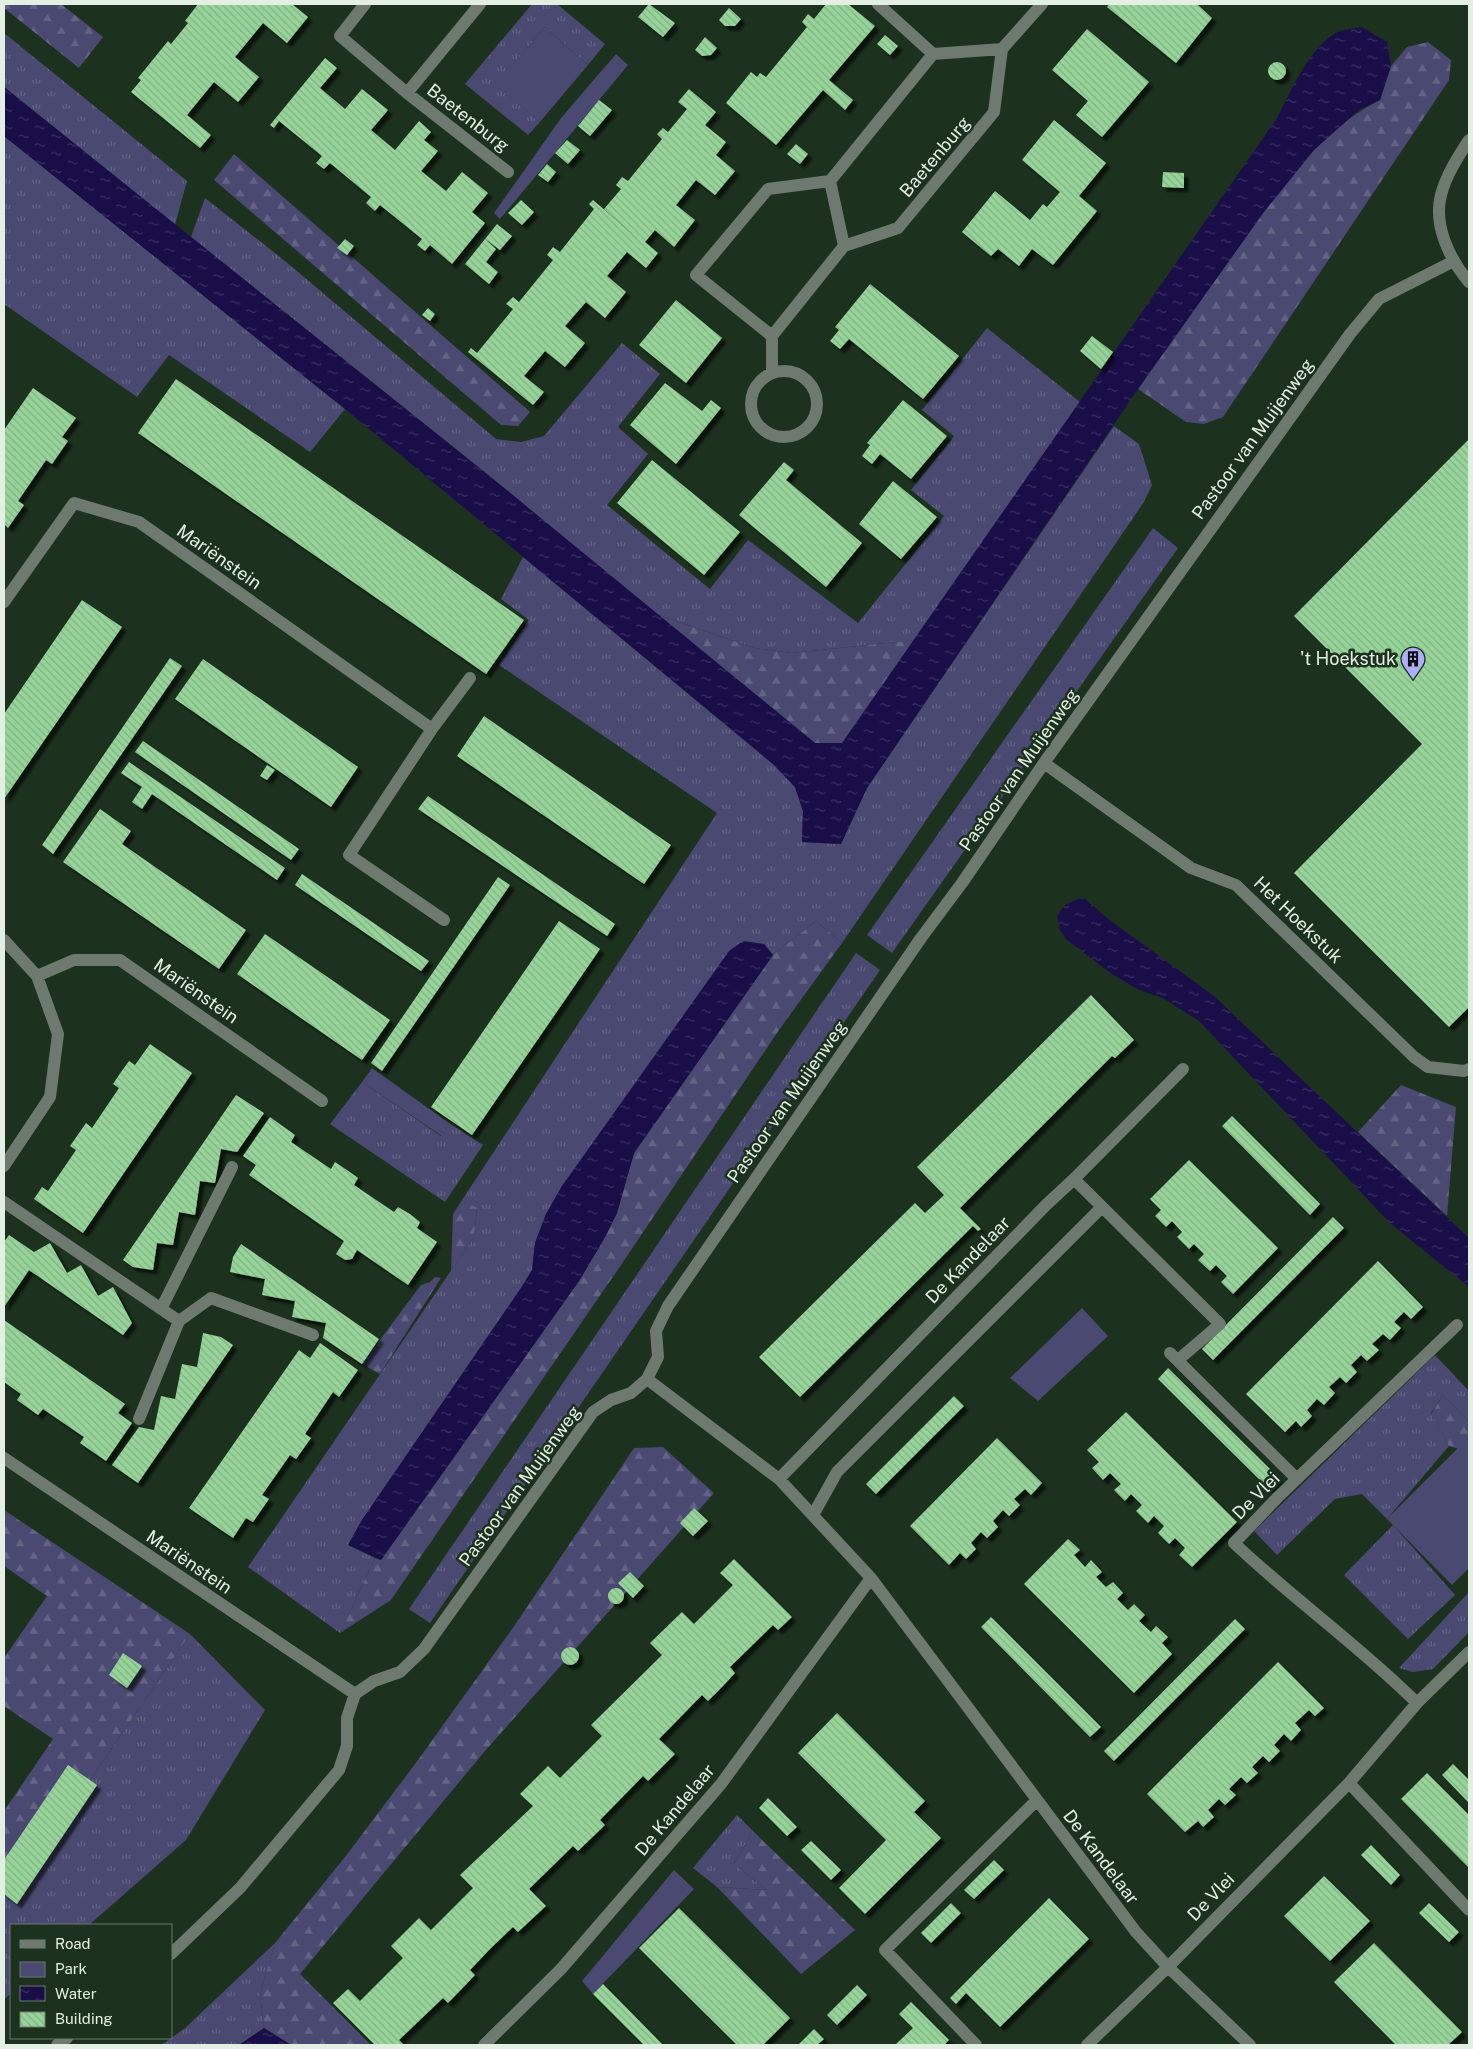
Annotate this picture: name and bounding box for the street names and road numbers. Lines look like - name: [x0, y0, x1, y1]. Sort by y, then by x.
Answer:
- street label: Baetenburg: [423, 79, 514, 156]
- street label: Baetenburg: [895, 112, 974, 201]
- street label: Pastoor van Muijenweg: [1187, 354, 1318, 523]
- street label: Mariënstein: [173, 520, 266, 593]
- street label: Pastoor van Muijenweg: [955, 685, 1083, 855]
- street label: Het Hoekstuk: [1250, 872, 1347, 967]
- street label: Mariënstein: [150, 954, 243, 1027]
- street label: Pastoor van Muijenweg: [723, 1017, 851, 1187]
- street label: De Kandelaar: [921, 1212, 1014, 1307]
- street label: Pastoor van Muijenweg: [454, 1401, 585, 1570]
- street label: De Vlei: [1228, 1468, 1284, 1524]
- street label: Mariënstein: [143, 1525, 236, 1598]
- street label: De Kandelaar: [630, 1760, 719, 1860]
- street label: De Kandelaar: [1059, 1805, 1144, 1908]
- street label: De Vlei: [1183, 1868, 1238, 1925]

